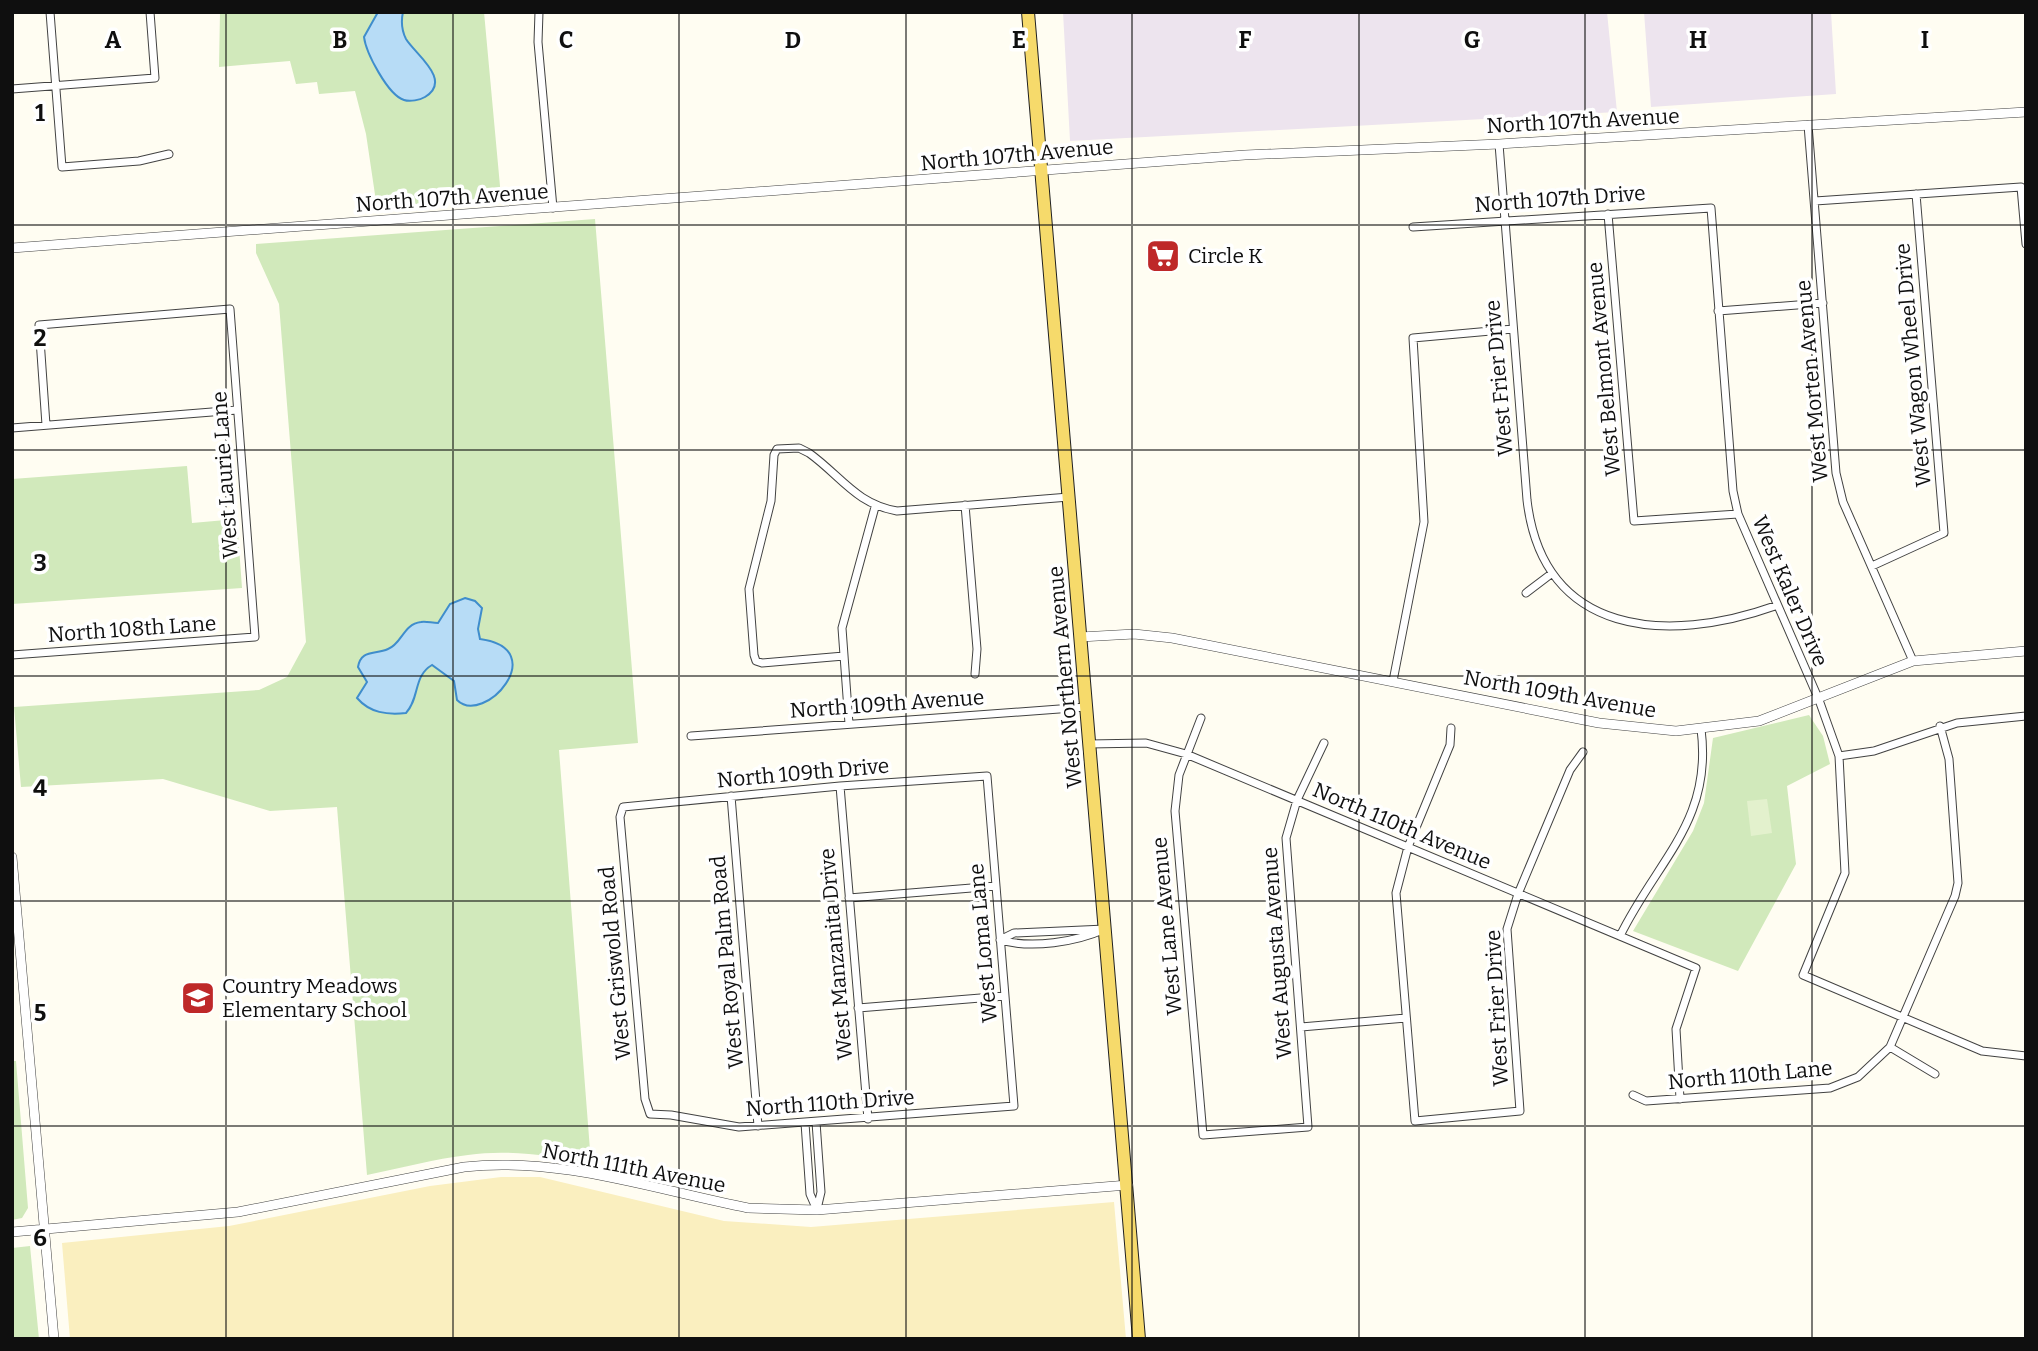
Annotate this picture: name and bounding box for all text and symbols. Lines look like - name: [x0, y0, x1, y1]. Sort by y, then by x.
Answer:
- text: A: [105, 26, 122, 54]
- text: B: [333, 26, 347, 54]
- text: C: [559, 26, 573, 54]
- text: D: [785, 26, 801, 54]
- text: E: [1012, 26, 1026, 54]
- text: F: [1239, 26, 1252, 54]
- text: G: [1464, 26, 1481, 54]
- text: H: [1689, 26, 1707, 54]
- text: I: [1921, 26, 1929, 54]
- text: 1: [35, 99, 45, 127]
- street label: North 107th Avenue: [1486, 103, 1680, 139]
- street label: North 107th Avenue: [920, 134, 1114, 176]
- street label: North 107th Avenue: [355, 178, 549, 218]
- street label: North 107th Drive: [1474, 180, 1646, 218]
- supermarket icon: Circle K: [1144, 237, 1182, 275]
- street label: West Wagon Wheel Drive: [1889, 242, 1937, 488]
- place label: Circle K: [1188, 243, 1263, 269]
- street label: West Belmont Avenue: [1582, 261, 1626, 477]
- street label: West Morten Avenue: [1790, 279, 1834, 483]
- street label: West Frier Drive: [1479, 299, 1519, 457]
- text: 2: [34, 324, 47, 352]
- street label: West Laurie Lane: [206, 390, 244, 560]
- street label: West Kaler Drive: [1746, 512, 1834, 670]
- text: 3: [33, 549, 47, 577]
- street label: West Northern Avenue: [1042, 565, 1088, 789]
- street label: North 108th Lane: [47, 610, 217, 648]
- street label: North 109th Avenue: [1462, 664, 1658, 724]
- street label: North 109th Avenue: [789, 684, 985, 724]
- street label: North 109th Drive: [716, 753, 890, 793]
- text: 4: [33, 774, 47, 802]
- street label: North 110th Avenue: [1309, 777, 1495, 875]
- street label: West Lane Avenue: [1146, 836, 1188, 1016]
- street label: West Augusta Avenue: [1257, 846, 1297, 1060]
- street label: West Manzanita Drive: [814, 847, 858, 1061]
- street label: West Royal Palm Road: [705, 854, 749, 1070]
- street label: West Loma Lane: [963, 862, 1003, 1024]
- street label: West Griswold Road: [594, 865, 636, 1061]
- street label: West Frier Drive: [1480, 929, 1514, 1087]
- place label: Country Meadows Elementary School: [222, 973, 407, 1023]
- school or university icon: Country Meadows Elementary School: [179, 979, 217, 1017]
- text: 5: [34, 999, 46, 1027]
- street label: North 110th Lane: [1667, 1055, 1833, 1095]
- street label: North 110th Drive: [745, 1084, 915, 1122]
- street label: North 111th Avenue: [540, 1137, 728, 1199]
- text: 6: [33, 1224, 47, 1252]

